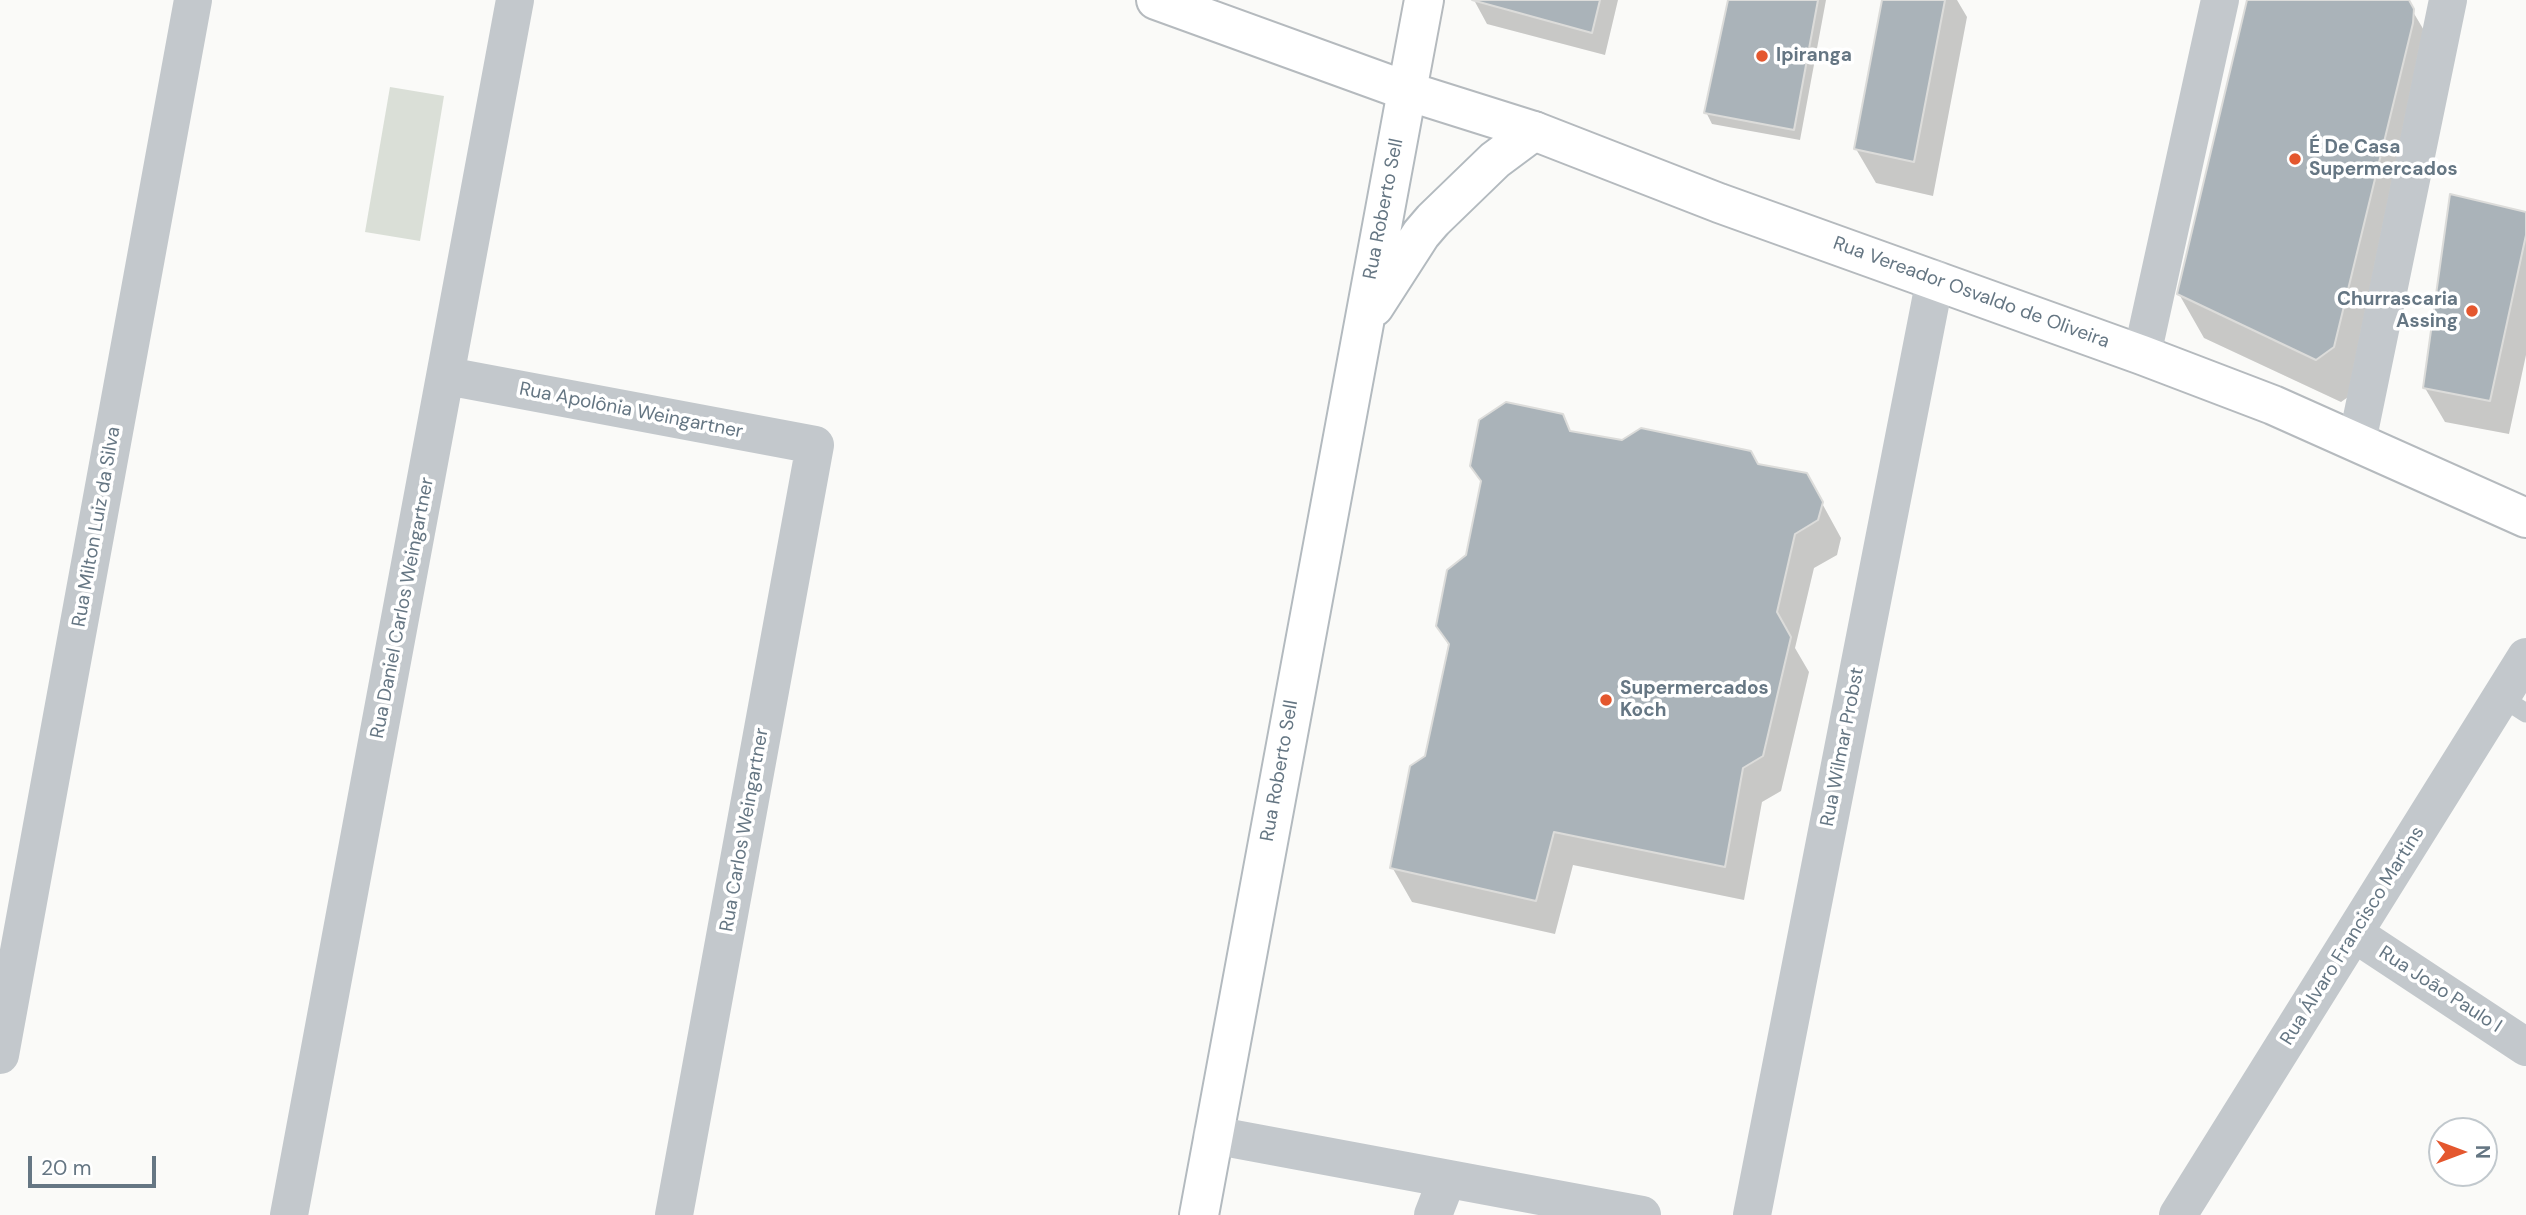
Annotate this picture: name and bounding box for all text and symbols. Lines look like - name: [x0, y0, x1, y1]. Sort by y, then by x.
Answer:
- place label: Ipiranga: [1776, 45, 1852, 67]
- marker: Ipiranga: [1754, 48, 1770, 64]
- street label: Rua Roberto Sell: [1359, 137, 1409, 281]
- place label: É De Casa Supermercados: [2309, 137, 2458, 181]
- marker: É De Casa Supermercados: [2287, 151, 2303, 167]
- street label: Rua Vereador Osvaldo de Oliveira: [1830, 232, 2112, 354]
- place label: Churrascaria Assing: [2337, 289, 2458, 333]
- marker: Churrascaria Assing: [2464, 303, 2480, 319]
- street label: Rua Apolônia Weingartner: [517, 378, 745, 444]
- street label: Rua Milton Luiz da Silva: [68, 425, 126, 629]
- street label: Rua Daniel Carlos Weingartner: [366, 476, 440, 740]
- street label: Rua Wilmar Probst: [1816, 666, 1870, 828]
- place label: Supermercados Koch: [1620, 678, 1769, 722]
- marker: Supermercados Koch: [1598, 692, 1614, 708]
- street label: Rua Roberto Sell: [1256, 699, 1304, 843]
- street label: Rua Carlos Weingartner: [716, 726, 774, 934]
- street label: Rua Álvaro Francisco Martins: [2276, 822, 2430, 1050]
- street label: Rua João Paulo I: [2374, 942, 2506, 1038]
- north arrow: [2428, 1117, 2498, 1187]
- scale bar: [32, 1142, 159, 1186]
- text: N: [2470, 1145, 2495, 1159]
- text: 20 m: [41, 1154, 92, 1182]

